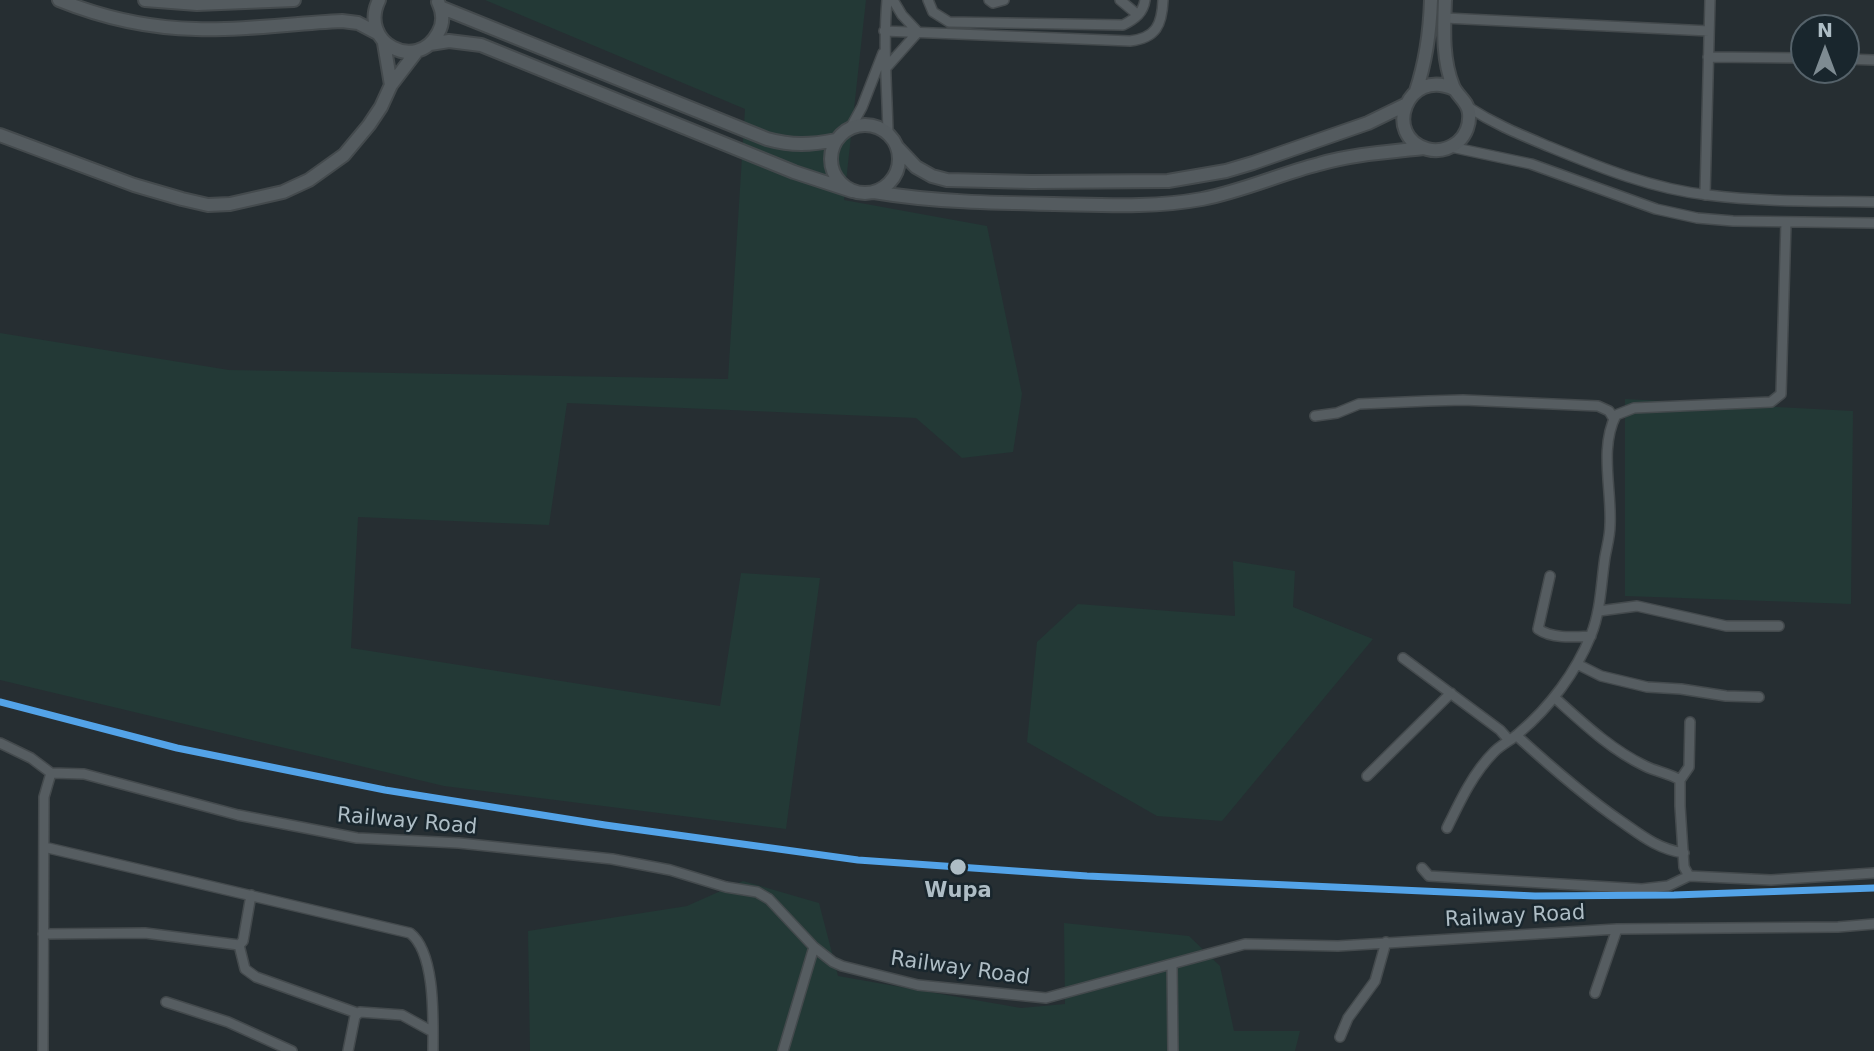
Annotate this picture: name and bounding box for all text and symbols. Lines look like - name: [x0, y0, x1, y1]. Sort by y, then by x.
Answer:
- north arrow: [1790, 14, 1860, 84]
- text: N: [1817, 19, 1833, 41]
- street label: Railway Road: [336, 803, 478, 841]
- marker: Wupa: [948, 857, 968, 877]
- place label: Wupa: [924, 879, 992, 905]
- street label: Railway Road: [1444, 901, 1586, 933]
- street label: Railway Road: [889, 947, 1031, 991]

